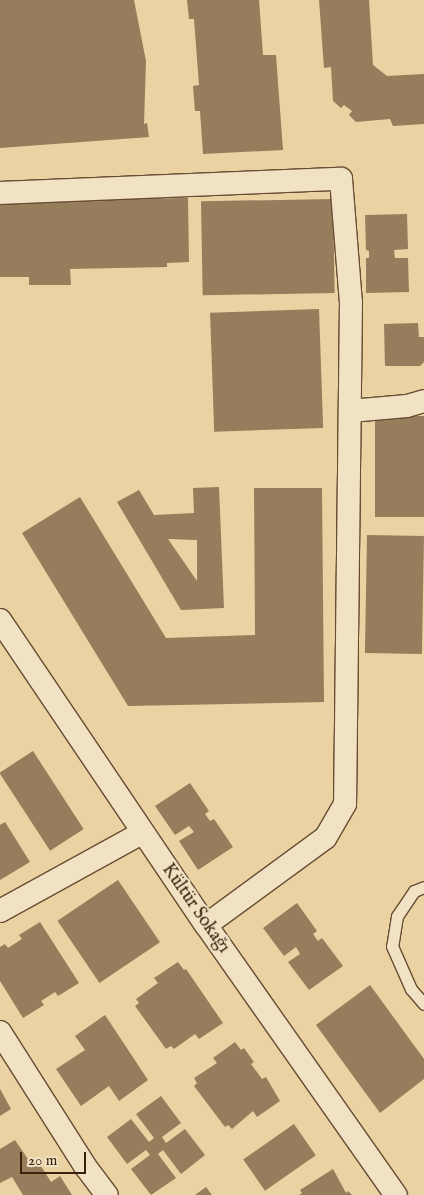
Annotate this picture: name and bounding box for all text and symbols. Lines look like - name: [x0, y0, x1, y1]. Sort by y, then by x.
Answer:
- street label: Kültür Sokağı: [156, 860, 234, 958]
- scale bar: [22, 1142, 89, 1174]
- text: 20 m: [28, 1151, 57, 1170]

